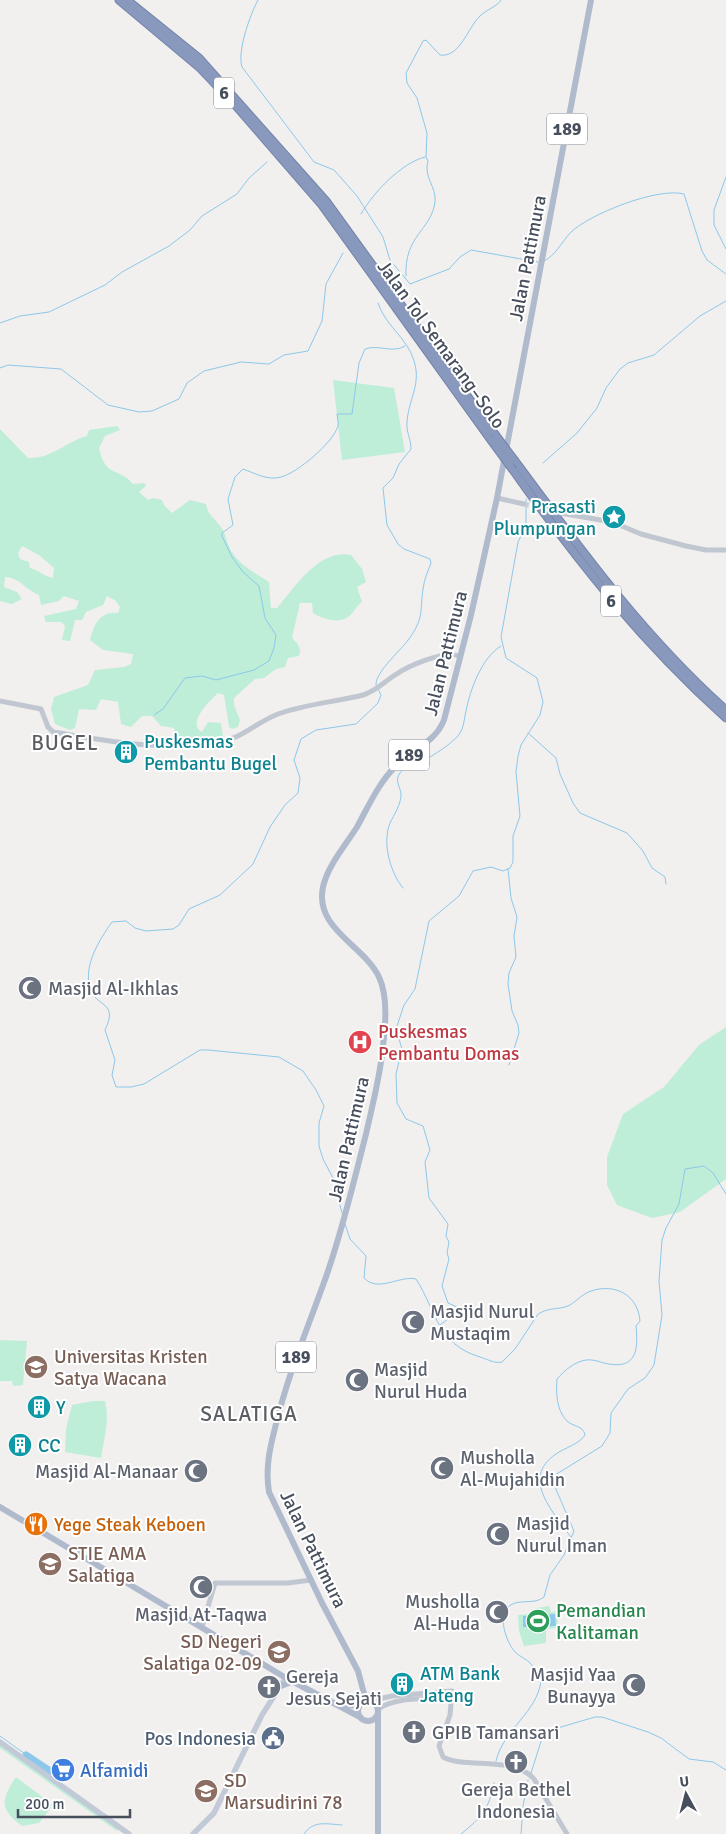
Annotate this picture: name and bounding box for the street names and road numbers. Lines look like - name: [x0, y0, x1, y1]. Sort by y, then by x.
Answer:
- road number: 6: [214, 78, 234, 109]
- road number: 189: [547, 114, 587, 144]
- street label: Jalan Pattimura: [504, 193, 552, 323]
- street label: Jalan Tol Semarang–Solo: [372, 256, 510, 434]
- road number: 6: [601, 586, 621, 616]
- street label: Jalan Pattimura: [419, 588, 473, 718]
- road number: 189: [389, 740, 429, 770]
- street label: Jalan Pattimura: [323, 1074, 375, 1204]
- road number: 189: [276, 1341, 316, 1372]
- street label: Jalan Pattimura: [274, 1487, 352, 1612]

